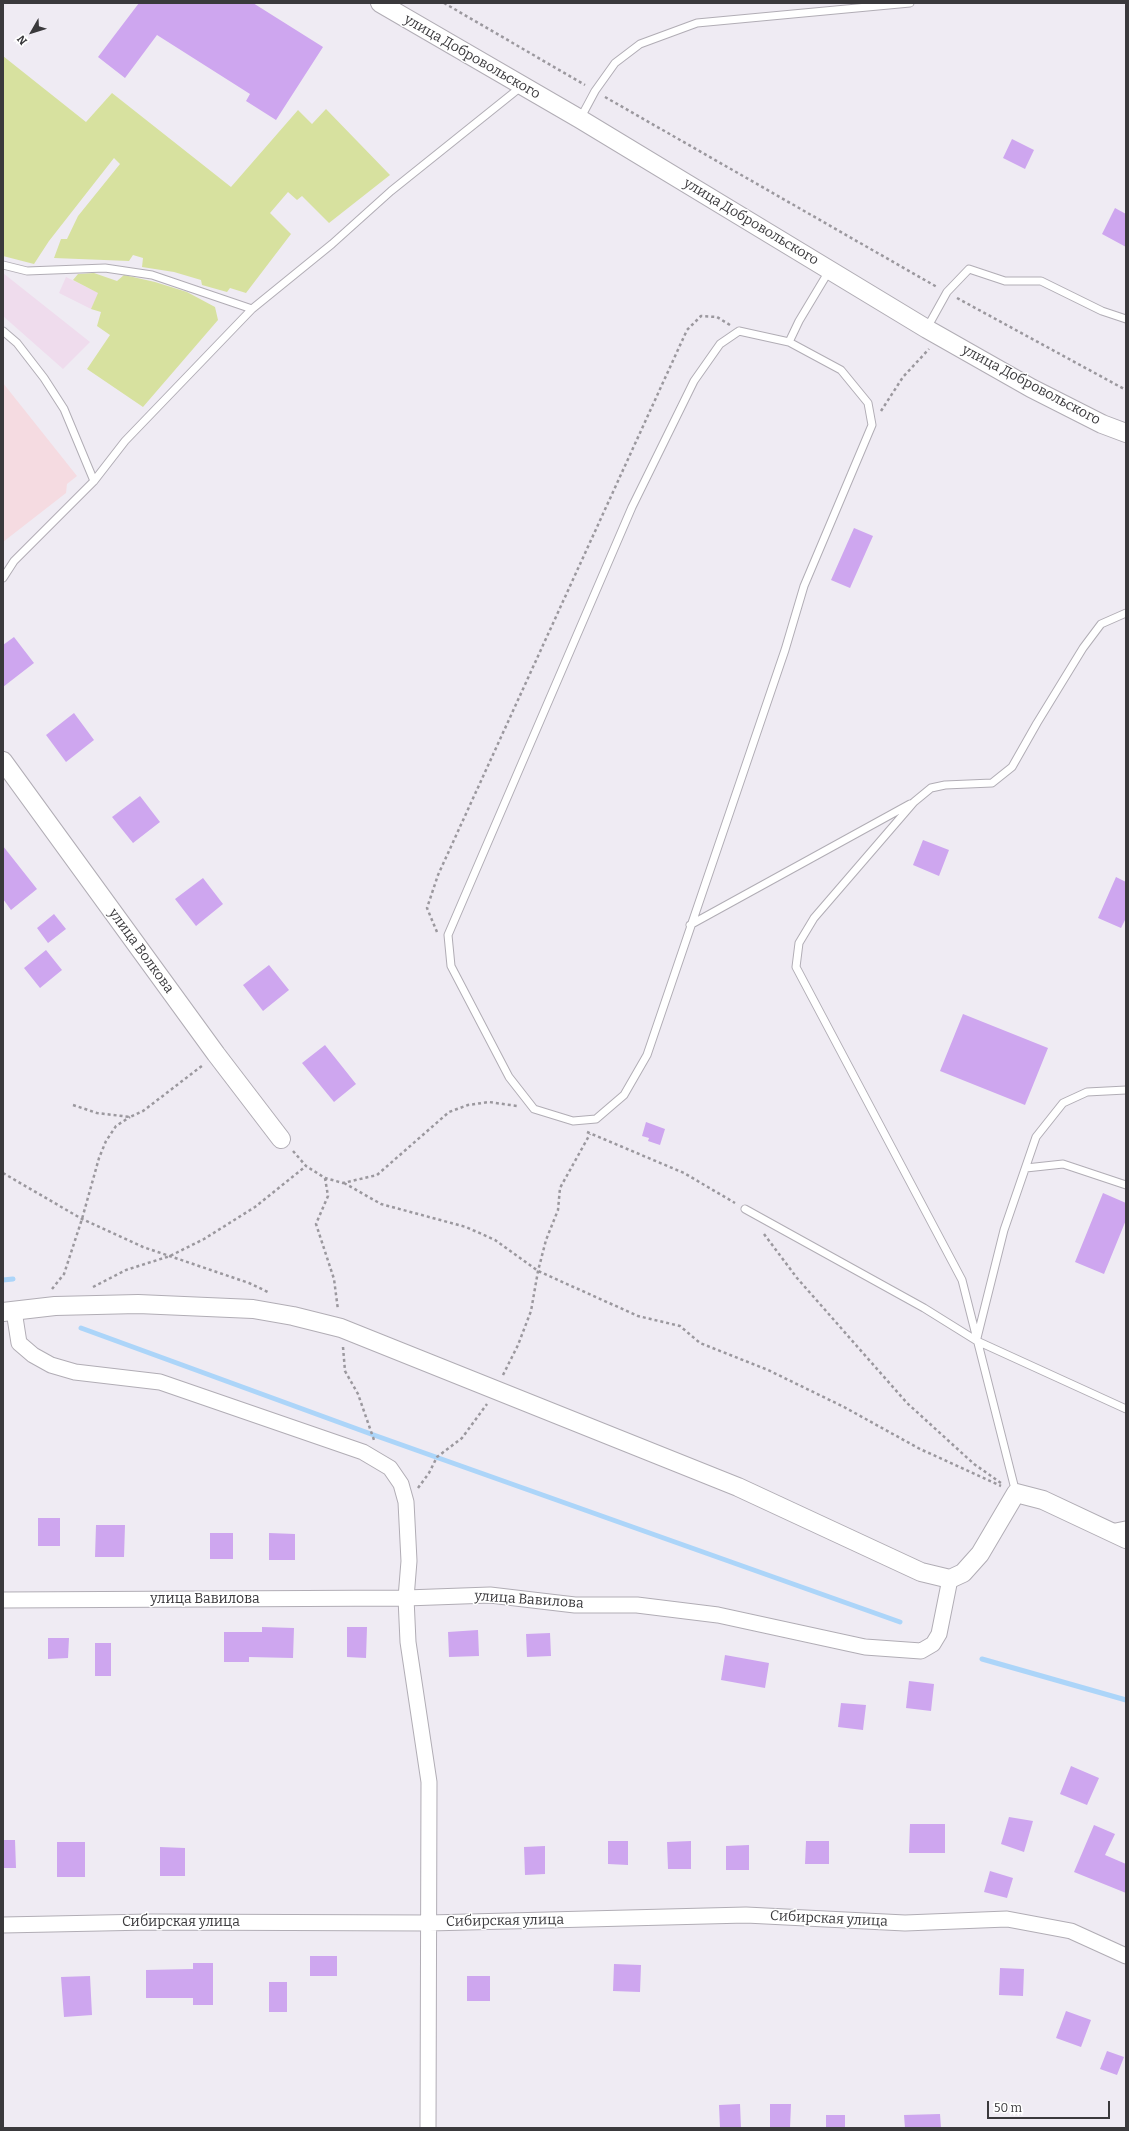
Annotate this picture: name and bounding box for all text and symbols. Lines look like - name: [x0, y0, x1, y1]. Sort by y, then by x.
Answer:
- street label: улица Добровольского: [401, 11, 543, 103]
- north arrow: [12, 12, 52, 52]
- text: N: [15, 32, 30, 47]
- street label: улица Добровольского: [680, 175, 822, 269]
- street label: улица Добровольского: [959, 341, 1103, 429]
- street label: улица Волкова: [105, 905, 177, 997]
- street label: улица Вавилова: [474, 1588, 584, 1612]
- street label: улица Вавилова: [150, 1591, 260, 1607]
- street label: Сибирская улица: [770, 1908, 888, 1930]
- street label: Сибирская улица: [446, 1912, 564, 1930]
- street label: Сибирская улица: [122, 1914, 240, 1930]
- scale bar: [989, 2093, 1112, 2119]
- text: 50 m: [994, 2101, 1022, 2115]

